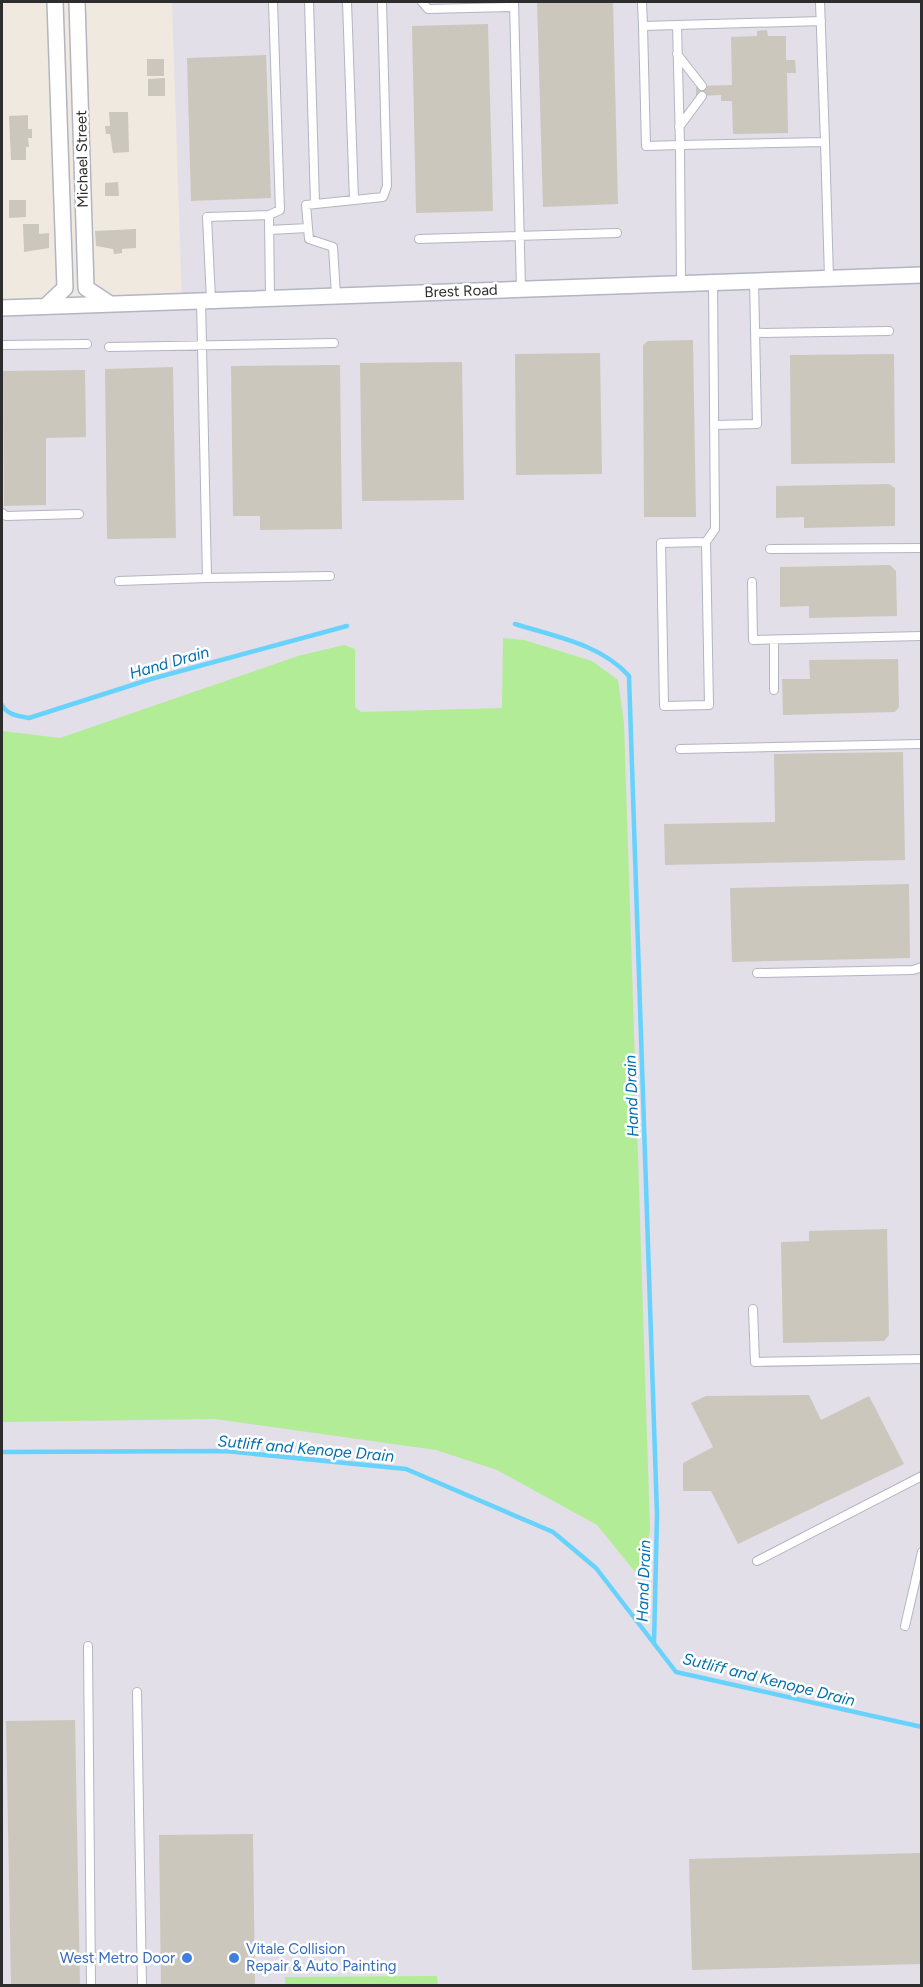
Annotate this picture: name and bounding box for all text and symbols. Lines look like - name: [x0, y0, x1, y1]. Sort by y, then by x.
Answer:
- street label: Michael Street: [72, 110, 92, 208]
- street label: Brest Road: [424, 281, 498, 301]
- water label: Hand Drain: [127, 642, 211, 683]
- water label: Hand Drain: [621, 1055, 642, 1137]
- water label: Sutliff and Kenope Drain: [217, 1431, 395, 1466]
- water label: Hand Drain: [633, 1540, 654, 1622]
- water label: Sutliff and Kenope Drain: [681, 1649, 857, 1710]
- place label: Vitale Collision Repair & Auto Painting: [246, 1940, 397, 1975]
- place label: West Metro Door: [60, 1949, 175, 1967]
- marker: West Metro Door: [180, 1951, 194, 1965]
- marker: Vitale Collision Repair & Auto Painting: [227, 1951, 241, 1965]

